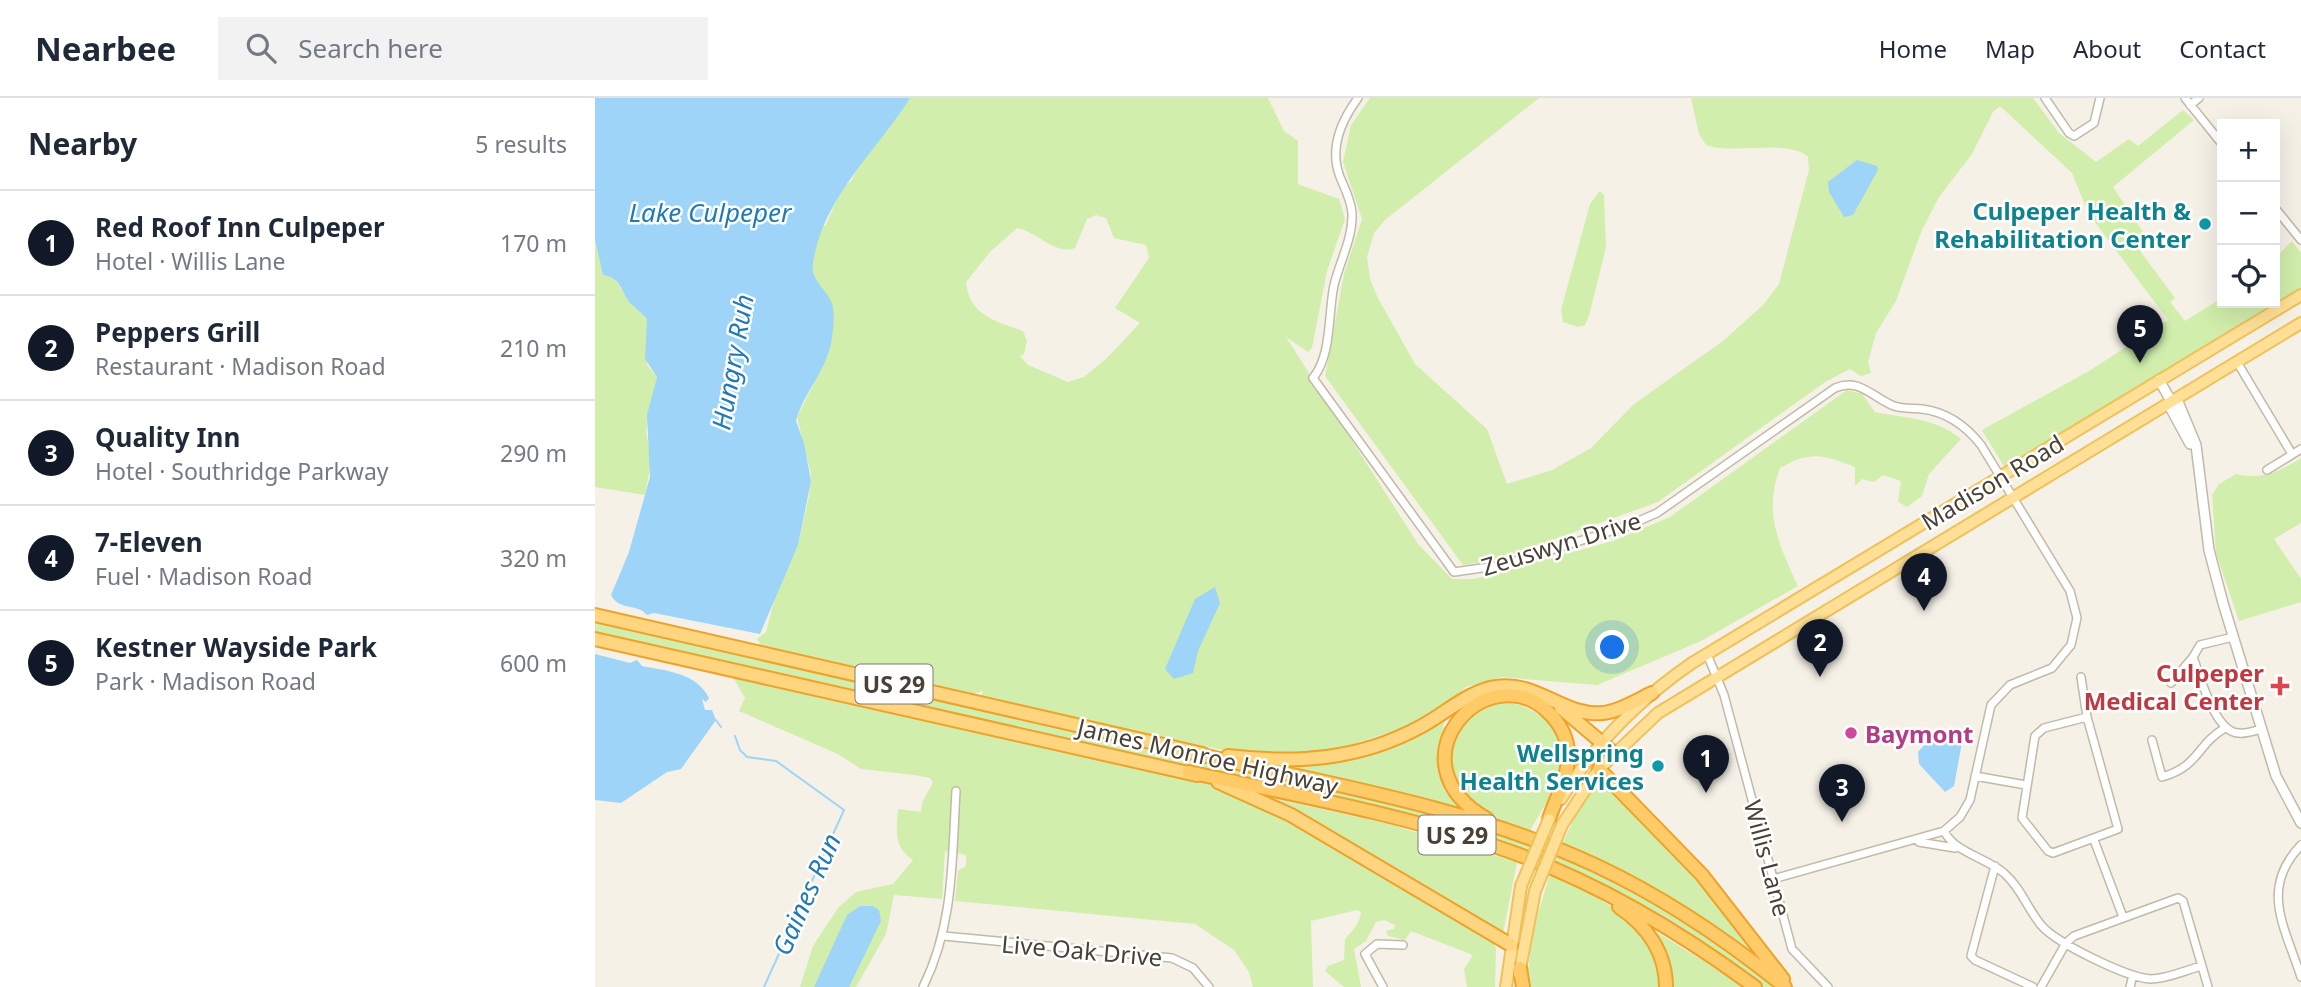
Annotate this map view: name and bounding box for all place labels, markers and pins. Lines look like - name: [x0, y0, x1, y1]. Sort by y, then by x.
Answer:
- place label: Culpeper Health & Rehabilitation Center: [1934, 194, 2191, 255]
- marker: Culpeper Health & Rehabilitation Center: [2197, 216, 2213, 232]
- pin: 5: [2117, 305, 2163, 363]
- pin: 4: [1901, 553, 1947, 611]
- pin: 2: [1797, 619, 1843, 677]
- place label: Culpeper Medical Center: [2084, 656, 2264, 717]
- marker: Culpeper Medical Center: [2270, 676, 2290, 696]
- place label: Baymont: [1865, 717, 1973, 750]
- marker: Baymont: [1843, 725, 1859, 741]
- pin: 1: [1683, 735, 1729, 793]
- place label: Wellspring Health Services: [1460, 736, 1644, 797]
- marker: Wellspring Health Services: [1650, 758, 1666, 774]
- pin: 3: [1819, 764, 1865, 822]

